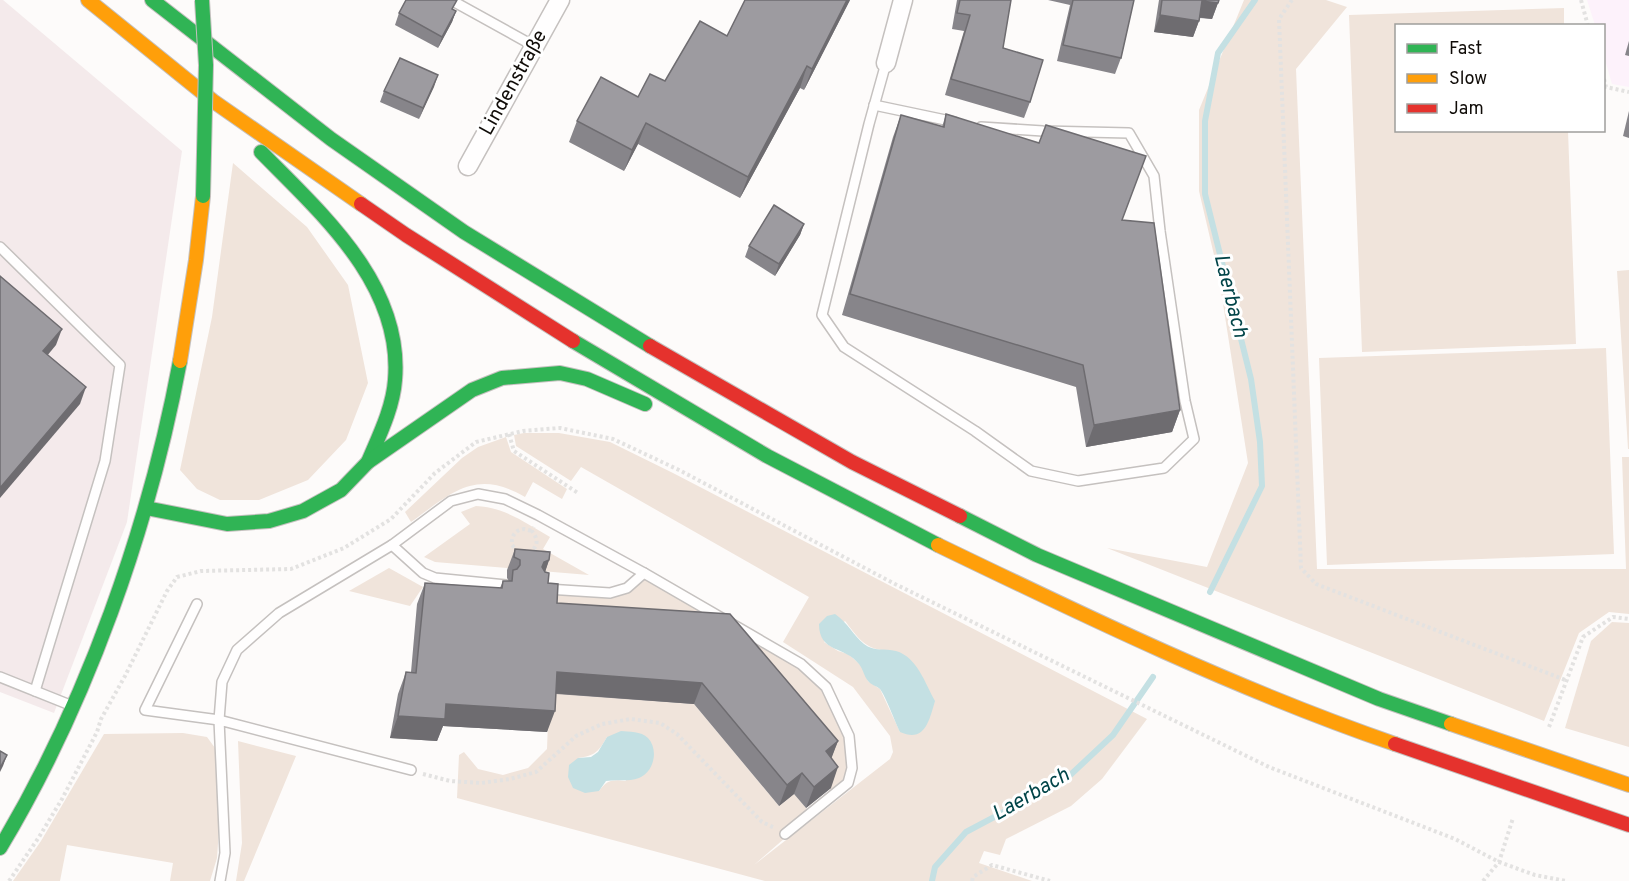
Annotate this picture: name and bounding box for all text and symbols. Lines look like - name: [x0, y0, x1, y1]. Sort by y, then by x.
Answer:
- legend: [1395, 24, 1605, 132]
- street label: Lindenstraße: [474, 26, 554, 140]
- text: Fast: [1449, 38, 1482, 61]
- text: Slow: [1449, 68, 1487, 91]
- text: Jam: [1449, 98, 1484, 121]
- water label: Laerbach: [1207, 252, 1254, 341]
- water label: Laerbach: [987, 762, 1075, 828]

